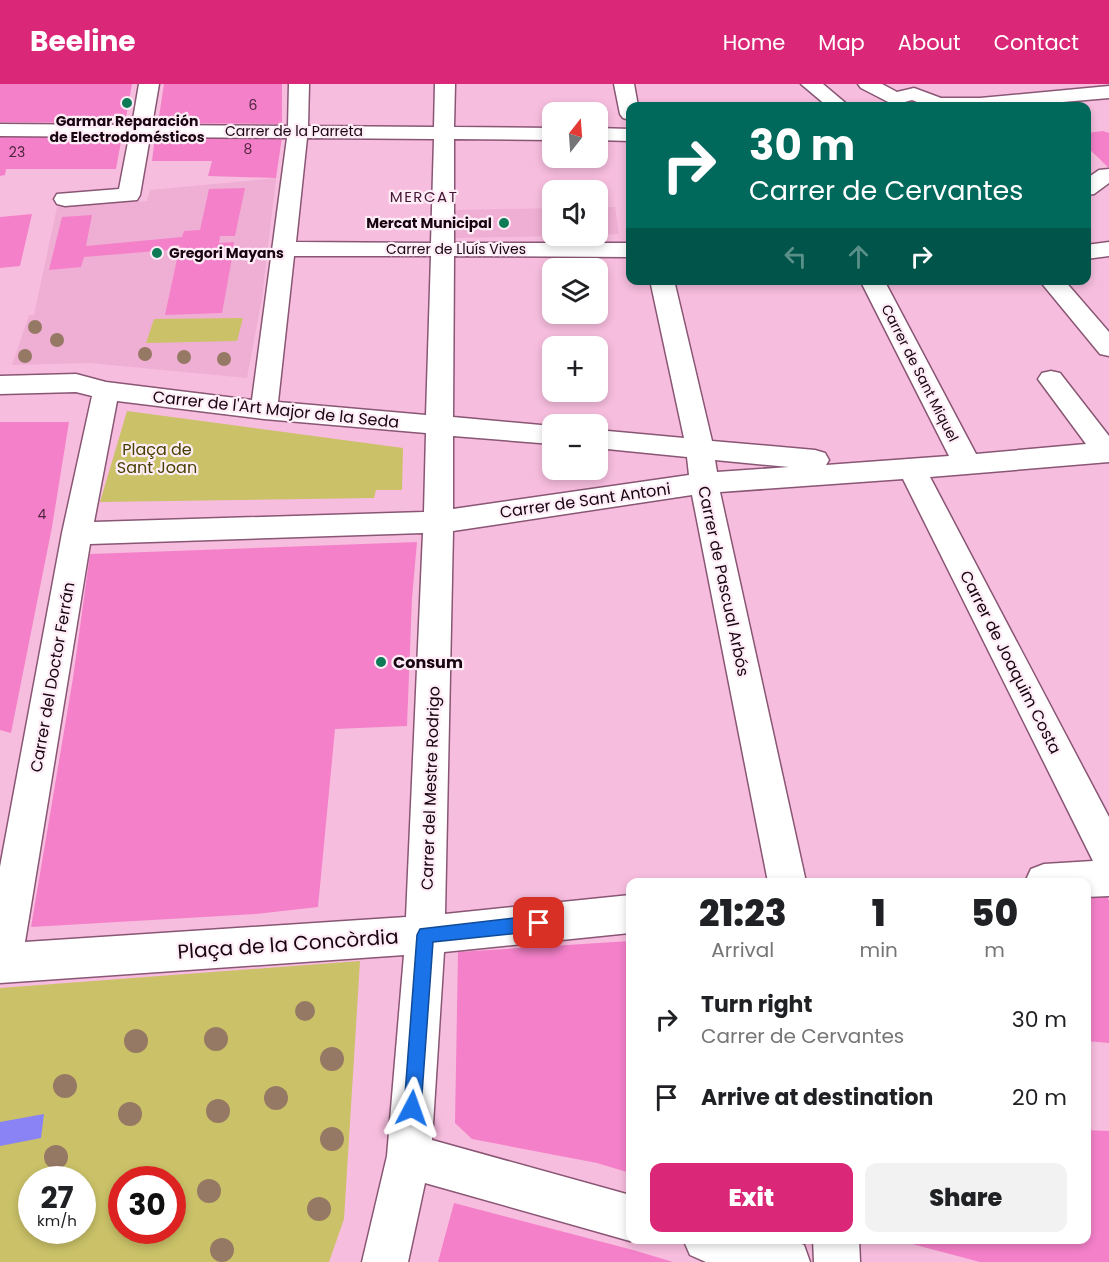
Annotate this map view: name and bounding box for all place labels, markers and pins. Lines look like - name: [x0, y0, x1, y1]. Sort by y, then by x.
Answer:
- marker: Garmar Reparación de Electrodomésticos: [120, 96, 134, 110]
- place label: Garmar Reparación de Electrodomésticos: [49, 111, 205, 147]
- place label: Mercat Municipal: [366, 213, 492, 233]
- marker: Mercat Municipal: [497, 216, 511, 230]
- place label: Gregori Mayans: [169, 243, 284, 263]
- marker: Gregori Mayans: [150, 246, 164, 260]
- place label: Consum: [393, 651, 463, 674]
- marker: Consum: [374, 655, 388, 669]
- pin: [513, 897, 564, 948]

